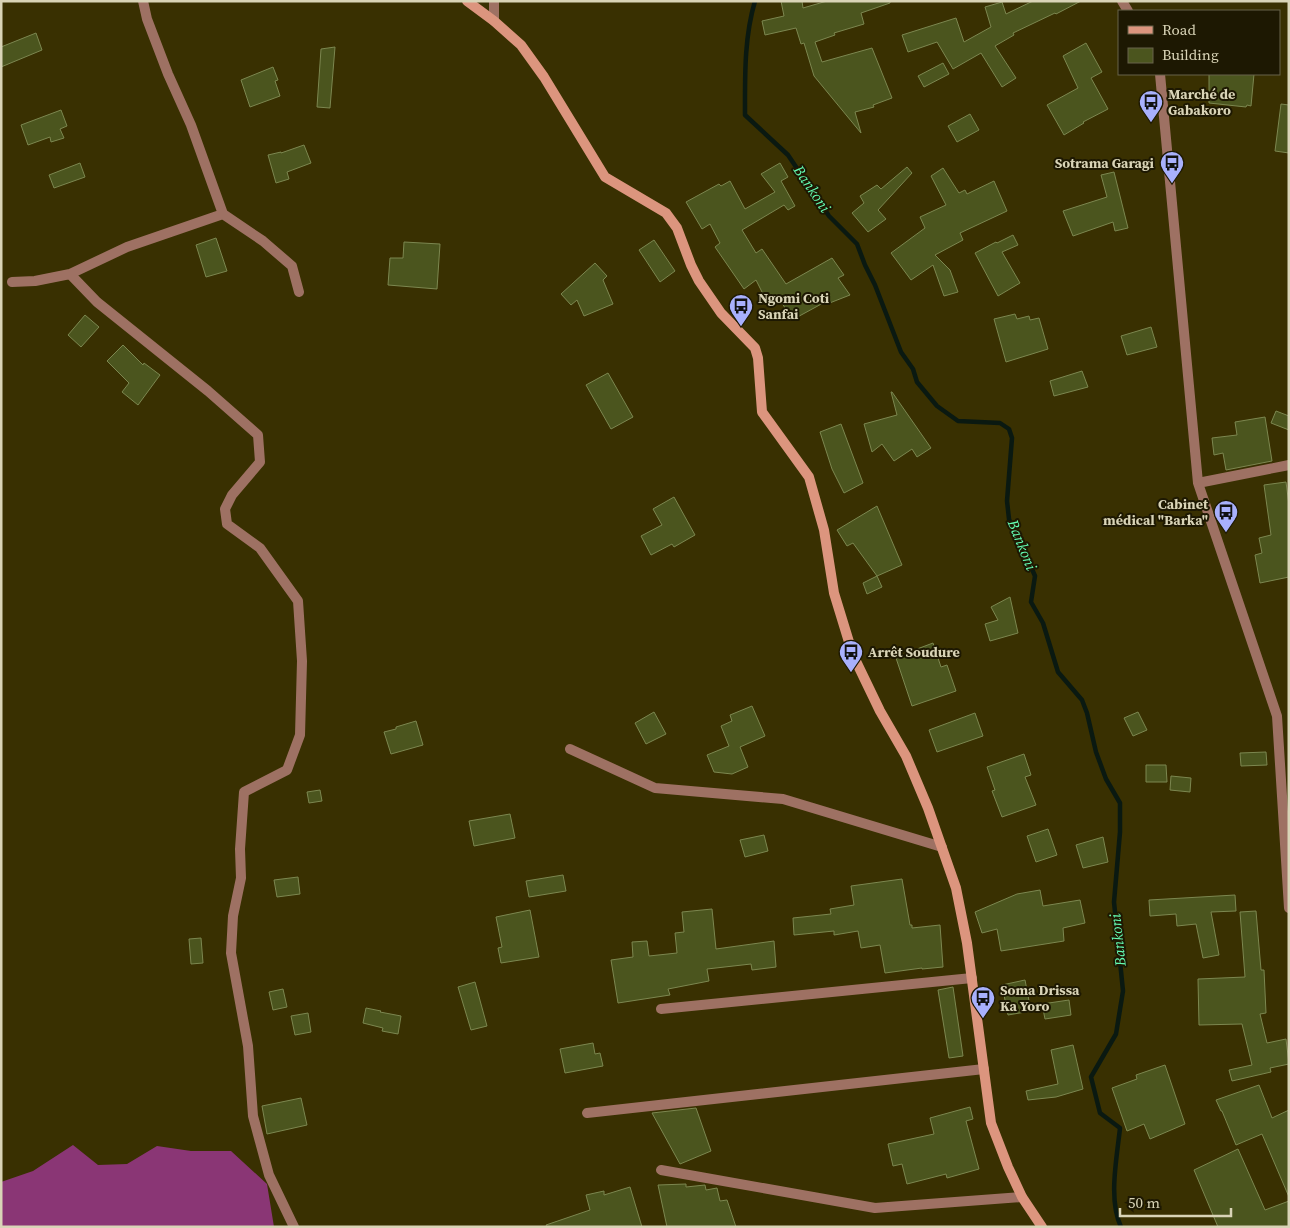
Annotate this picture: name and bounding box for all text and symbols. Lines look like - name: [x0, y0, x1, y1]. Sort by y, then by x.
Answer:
- legend: [1118, 10, 1280, 75]
- text: Road: [1162, 19, 1196, 40]
- text: Building: [1162, 44, 1219, 65]
- place label: Marché de Gabakoro: [1168, 84, 1235, 120]
- bus stop icon: Marché de Gabakoro: [1138, 89, 1164, 123]
- bus stop icon: Sotrama Garagi: [1159, 150, 1185, 184]
- place label: Sotrama Garagi: [1055, 153, 1155, 173]
- water label: Bankoni: [788, 160, 836, 217]
- place label: Ngomi Coti Sanfai: [758, 288, 830, 324]
- bus stop icon: Ngomi Coti Sanfai: [728, 293, 754, 327]
- place label: Cabinet médical "Barka": [1103, 494, 1209, 530]
- bus stop icon: Cabinet médical "Barka": [1213, 499, 1239, 533]
- water label: Bankoni: [1002, 515, 1042, 574]
- bus stop icon: Arrêt Soudure: [838, 639, 864, 673]
- place label: Arrêt Soudure: [868, 642, 960, 662]
- water label: Bankoni: [1104, 912, 1131, 968]
- place label: Soma Drissa Ka Yoro: [1000, 980, 1080, 1016]
- bus stop icon: Soma Drissa Ka Yoro: [970, 985, 996, 1019]
- scale bar: [1120, 1186, 1231, 1218]
- text: 50 m: [1128, 1192, 1160, 1213]

